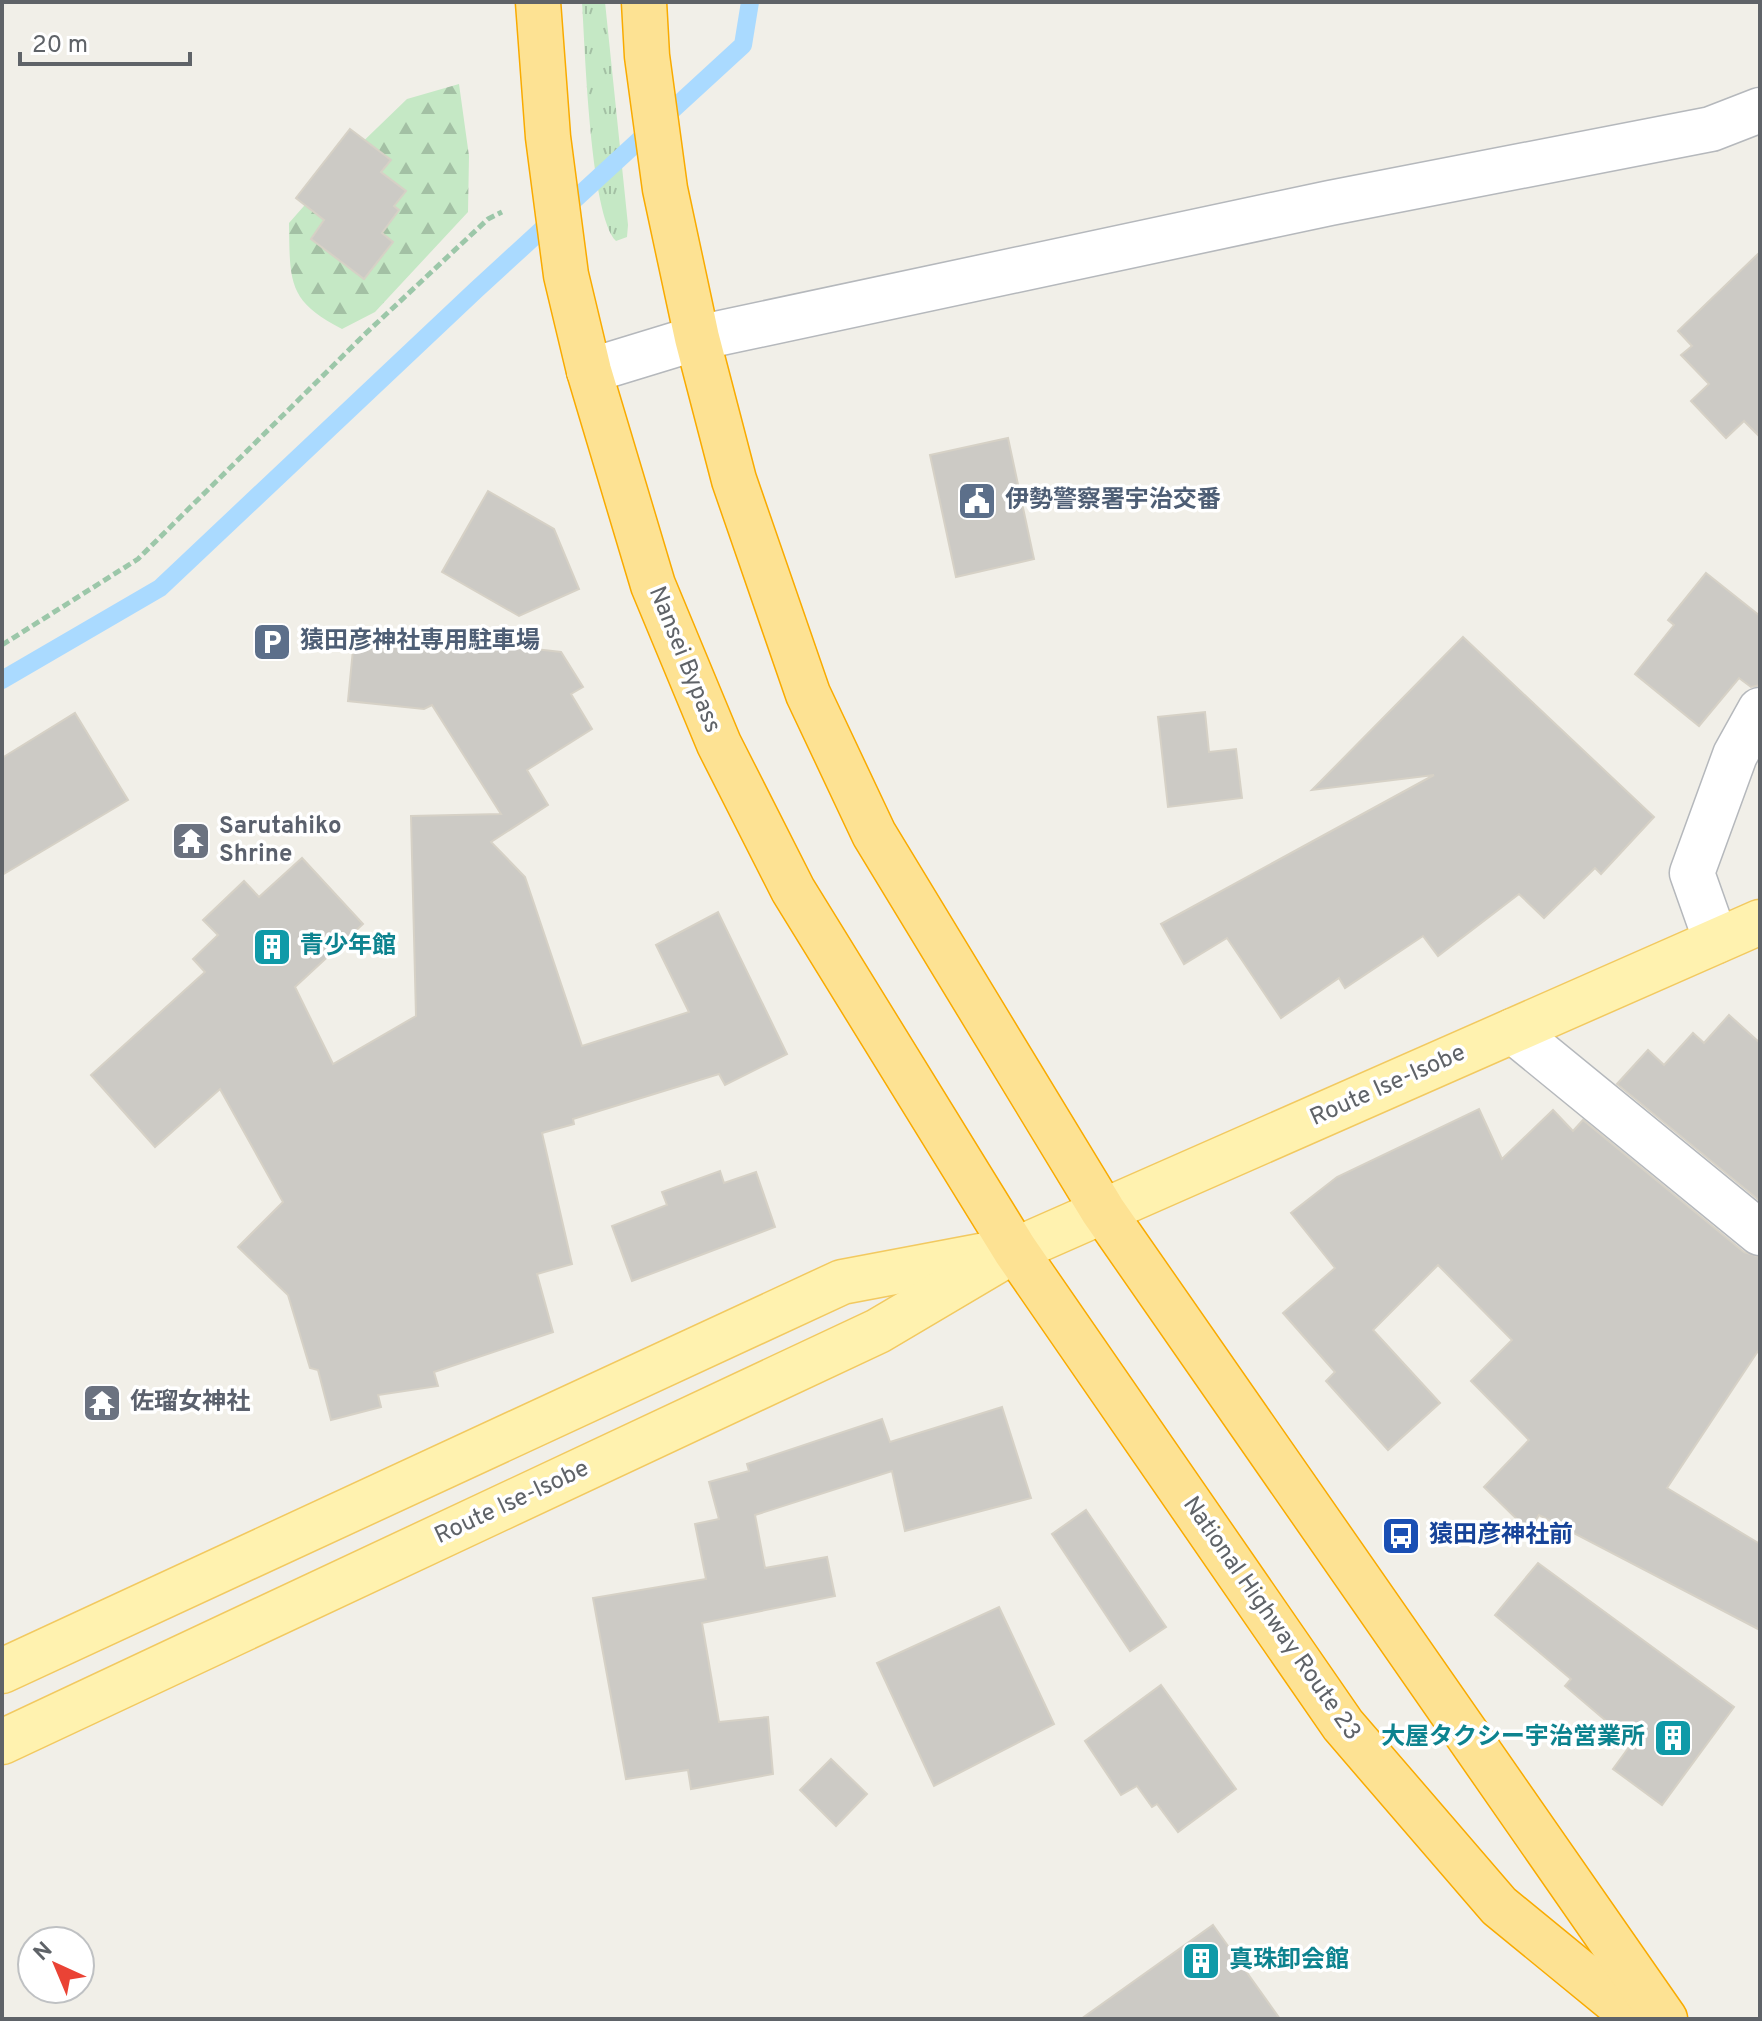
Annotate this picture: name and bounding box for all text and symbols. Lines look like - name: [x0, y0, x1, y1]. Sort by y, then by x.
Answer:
- scale bar: [20, 16, 190, 66]
- text: 20 m: [32, 31, 88, 61]
- public building icon: 伊勢警察署宇治交番: [956, 480, 998, 522]
- place label: 伊勢警察署宇治交番: [1005, 486, 1221, 516]
- street label: Nansei Bypass: [641, 582, 727, 738]
- parking icon: 猿田彦神社専用駐車場: [251, 621, 293, 663]
- place label: 猿田彦神社専用駐車場: [300, 627, 540, 657]
- place label: Sarutahiko Shrine: [219, 812, 342, 870]
- temple icon: Sarutahiko Shrine: [170, 820, 212, 862]
- building icon: 青少年館: [251, 926, 293, 968]
- place label: 青少年館: [300, 932, 396, 962]
- street label: Route Ise-Isobe: [1306, 1038, 1470, 1134]
- temple icon: 佐瑠女神社: [81, 1382, 123, 1424]
- place label: 佐瑠女神社: [130, 1388, 250, 1418]
- street label: Route Ise-Isobe: [430, 1454, 594, 1552]
- street label: National Highway Route 23: [1175, 1491, 1367, 1747]
- bus stop icon: 猿田彦神社前: [1380, 1515, 1422, 1557]
- place label: 猿田彦神社前: [1429, 1521, 1573, 1551]
- building icon: 大屋タクシー宇治営業所: [1652, 1717, 1694, 1759]
- place label: 大屋タクシー宇治営業所: [1381, 1723, 1645, 1753]
- north arrow: [16, 1925, 96, 2005]
- text: N: [29, 1937, 59, 1968]
- building icon: 真珠卸会館: [1180, 1940, 1222, 1982]
- place label: 真珠卸会館: [1229, 1946, 1349, 1976]

